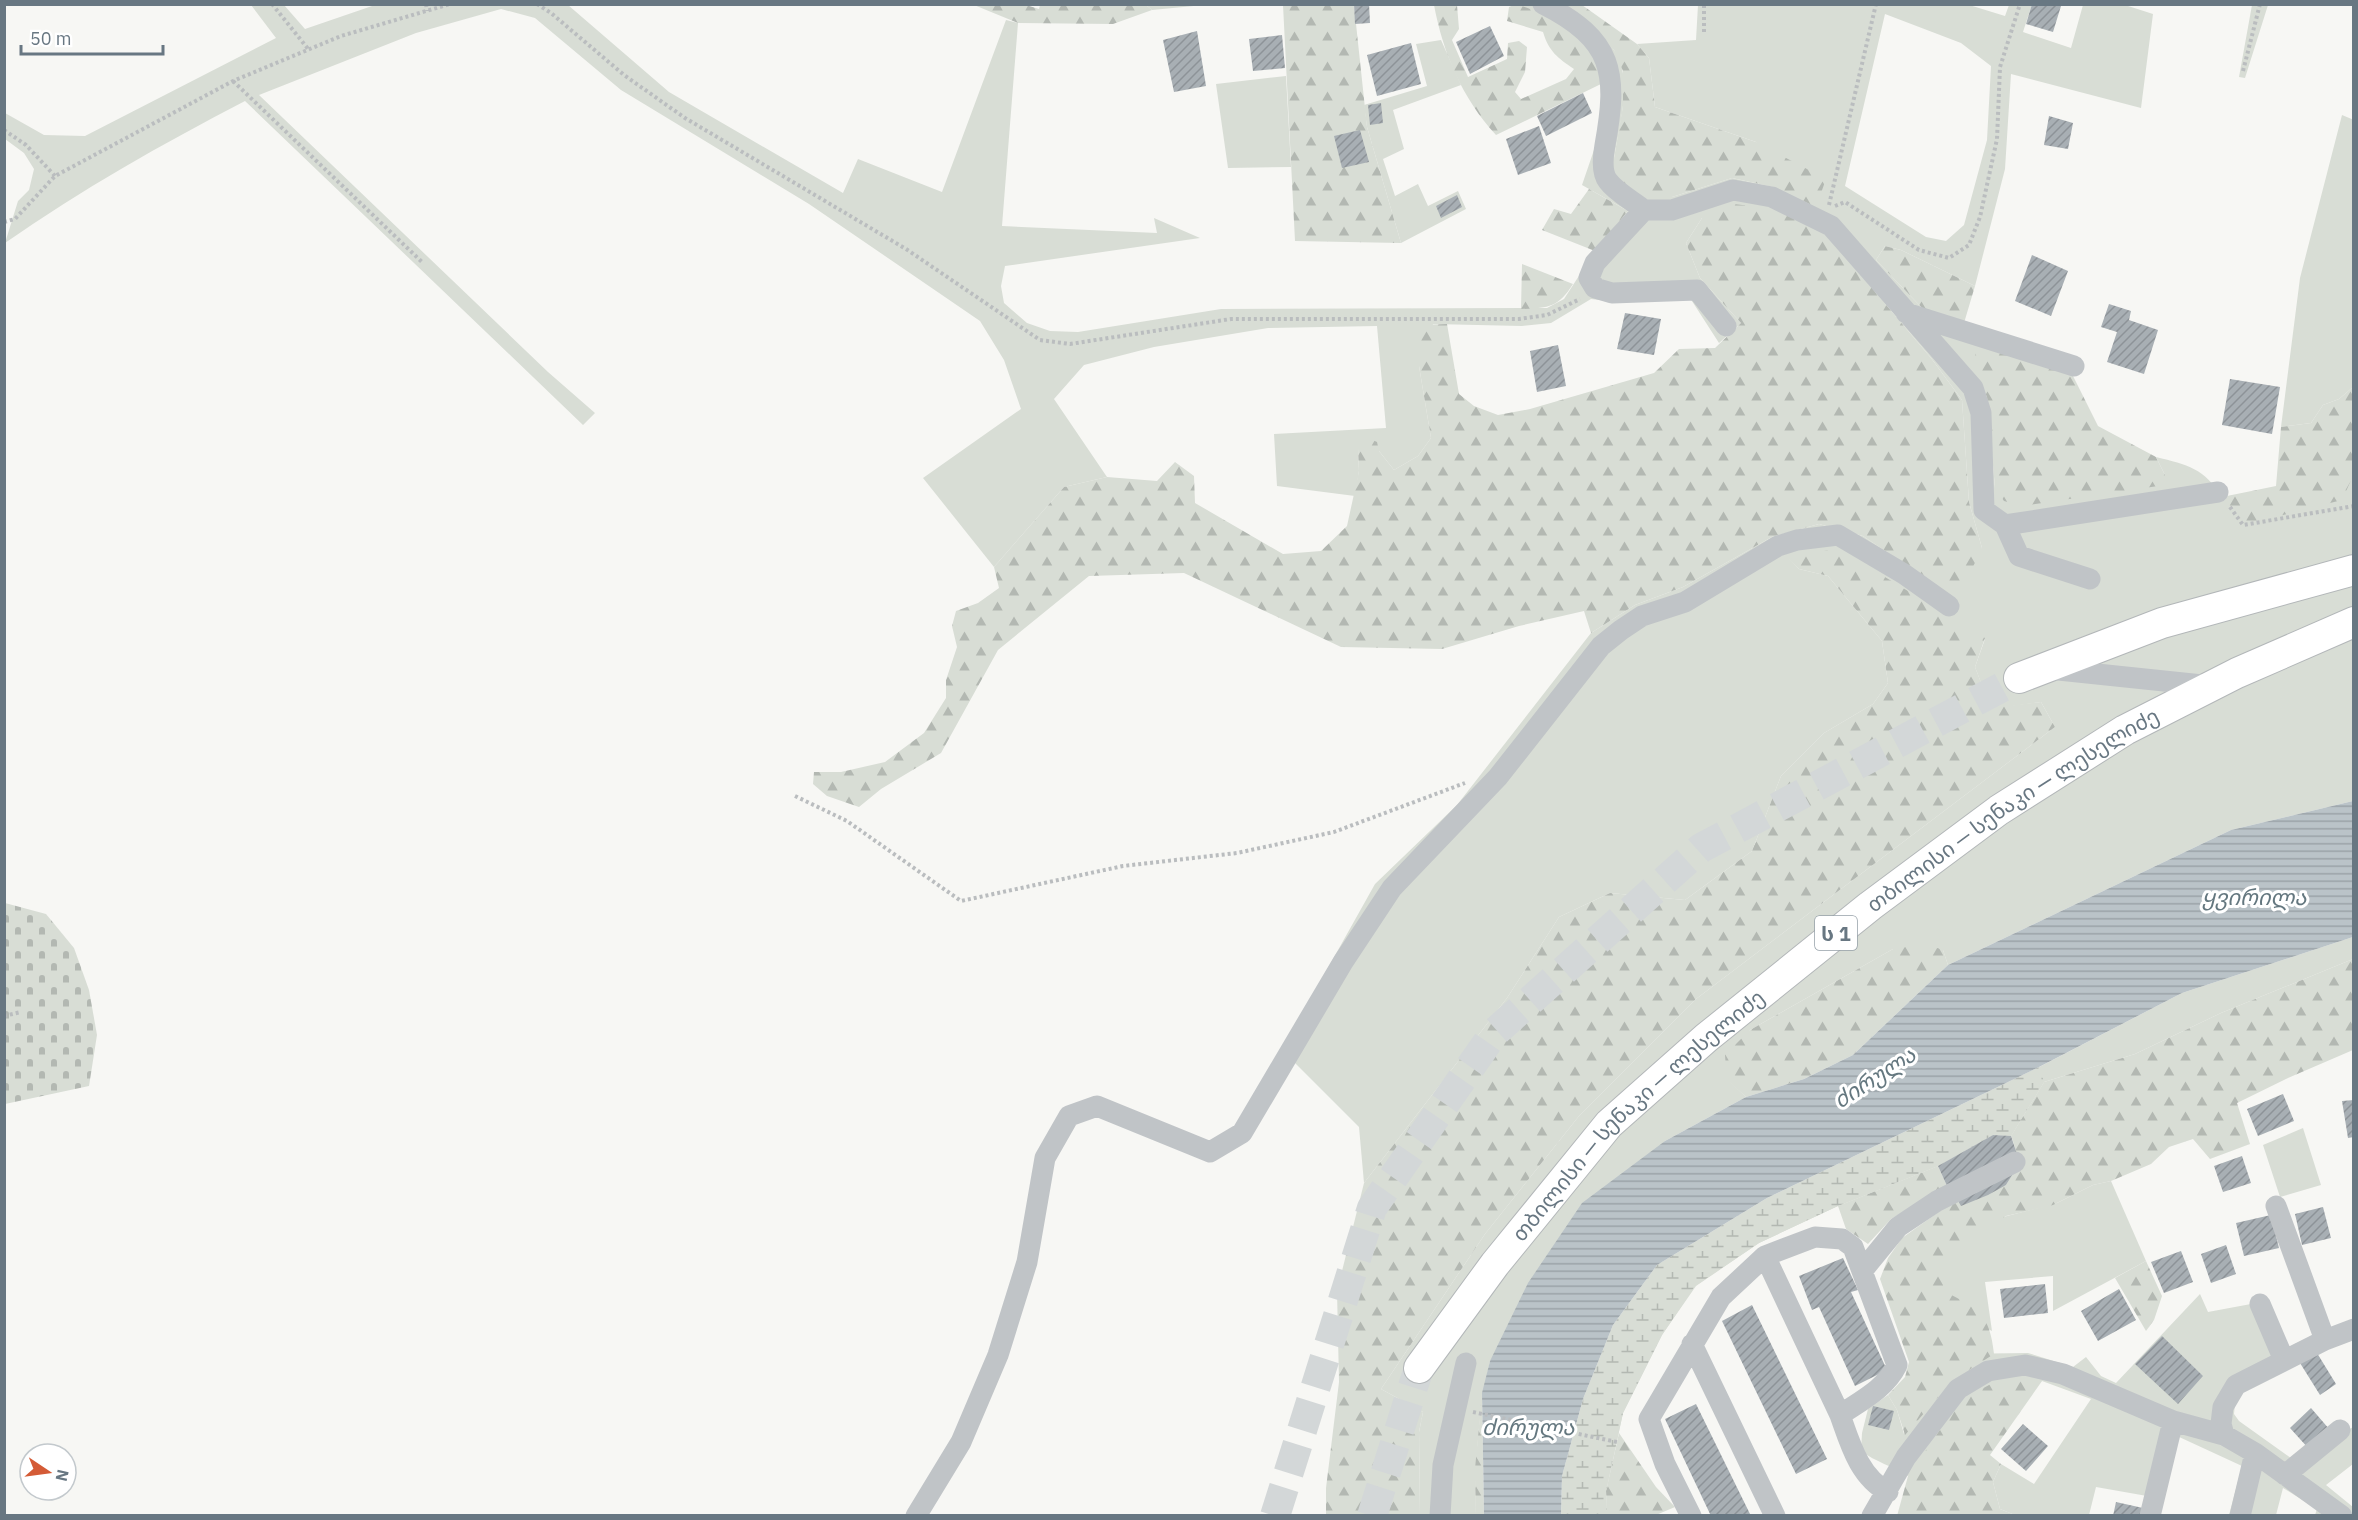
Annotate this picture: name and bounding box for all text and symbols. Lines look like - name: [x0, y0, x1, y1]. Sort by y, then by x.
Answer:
- scale bar: [21, 18, 164, 56]
- text: 50 m: [30, 27, 72, 50]
- street label: თბილისი — სენაკი — ლესელიძე: [1861, 701, 2164, 918]
- water label: ყვირილა: [2202, 882, 2307, 911]
- road number: ს 1: [1815, 916, 1857, 950]
- street label: თბილისი — სენაკი — ლესელიძე: [1505, 983, 1770, 1247]
- water label: ძირულა: [1827, 1039, 1922, 1114]
- water label: ძირულა: [1482, 1412, 1575, 1441]
- north arrow: [18, 1442, 78, 1502]
- text: N: [52, 1467, 74, 1483]

